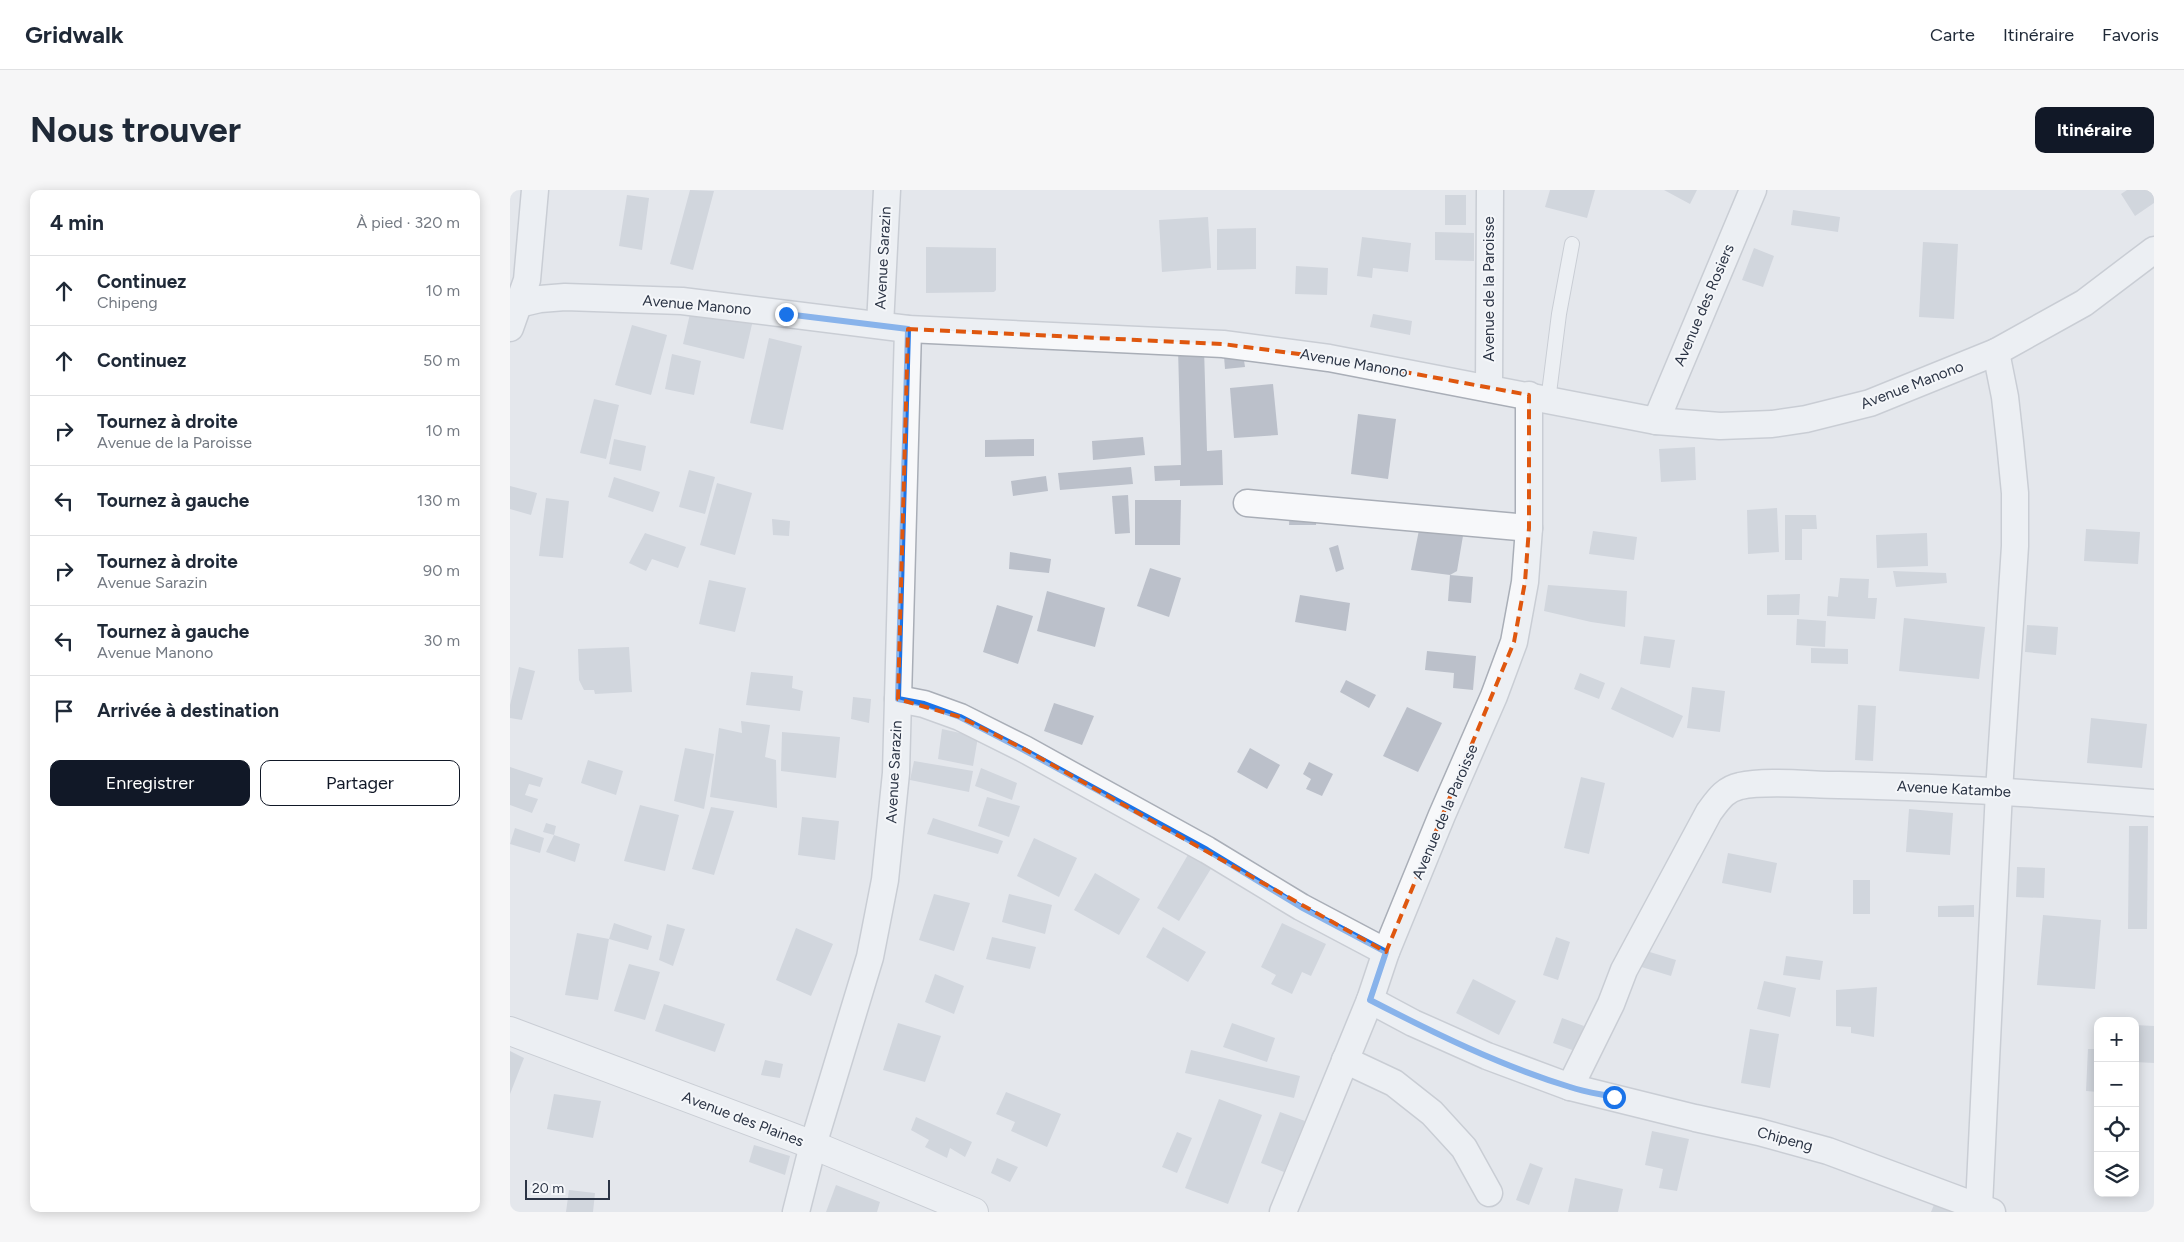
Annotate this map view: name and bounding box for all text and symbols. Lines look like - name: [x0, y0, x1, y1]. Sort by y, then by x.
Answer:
- text: Gridwalk: [25, 20, 124, 49]
- text: Carte: [1930, 24, 1975, 46]
- text: Itinéraire: [2003, 24, 2074, 46]
- text: Favoris: [2102, 24, 2159, 46]
- button: Itinéraire: [2035, 107, 2154, 153]
- text: Nous trouver: [30, 109, 241, 151]
- street label: Avenue Sarazin: [871, 206, 895, 310]
- text: 4 min: [50, 210, 104, 235]
- text: À pied · 320 m: [356, 213, 460, 232]
- street label: Avenue de la Paroisse: [1480, 216, 1498, 362]
- street label: Avenue des Rosiers: [1670, 241, 1738, 369]
- text: Continuez: [97, 270, 186, 293]
- icon: ahead: [50, 277, 78, 305]
- text: 10 m: [426, 281, 460, 300]
- street label: Avenue Manono: [642, 291, 752, 319]
- text: Chipeng: [97, 293, 158, 312]
- route end: [775, 303, 798, 326]
- street label: Avenue Manono: [1299, 345, 1409, 381]
- icon: ahead: [50, 347, 78, 375]
- text: Continuez: [97, 349, 186, 372]
- text: 50 m: [423, 351, 460, 370]
- street label: Avenue Manono: [1858, 357, 1966, 413]
- text: Tournez à droite: [97, 410, 238, 433]
- icon: right: [50, 417, 78, 445]
- text: 10 m: [426, 421, 460, 440]
- text: Avenue de la Paroisse: [97, 433, 252, 452]
- icon: left: [50, 487, 78, 515]
- text: Tournez à gauche: [97, 489, 249, 512]
- text: 130 m: [417, 491, 460, 510]
- text: Tournez à droite: [97, 550, 238, 573]
- icon: right: [50, 557, 78, 585]
- text: 90 m: [423, 561, 460, 580]
- text: Avenue Sarazin: [97, 573, 207, 592]
- text: Tournez à gauche: [97, 620, 249, 643]
- icon: left: [50, 627, 78, 655]
- text: 30 m: [423, 631, 460, 650]
- text: Avenue Manono: [97, 643, 213, 662]
- icon: arrive: [50, 697, 78, 725]
- text: Arrivée à destination: [97, 699, 279, 722]
- street label: Avenue Sarazin: [882, 720, 906, 824]
- street label: Avenue de la Paroisse: [1408, 742, 1482, 882]
- button: Enregistrer: [50, 760, 250, 806]
- button: Partager: [260, 760, 460, 806]
- street label: Avenue Katambe: [1897, 777, 2011, 801]
- map controls: [2094, 1017, 2139, 1197]
- button: +: [2094, 1017, 2139, 1062]
- button: −: [2094, 1062, 2139, 1107]
- route start: [1603, 1086, 1626, 1109]
- street label: Avenue des Plaines: [680, 1088, 806, 1150]
- button: locate: [2094, 1107, 2139, 1152]
- street label: Chipeng: [1755, 1123, 1815, 1155]
- button: layers: [2094, 1152, 2139, 1197]
- scale bar: [525, 1177, 610, 1200]
- text: 20 m: [532, 1180, 564, 1197]

